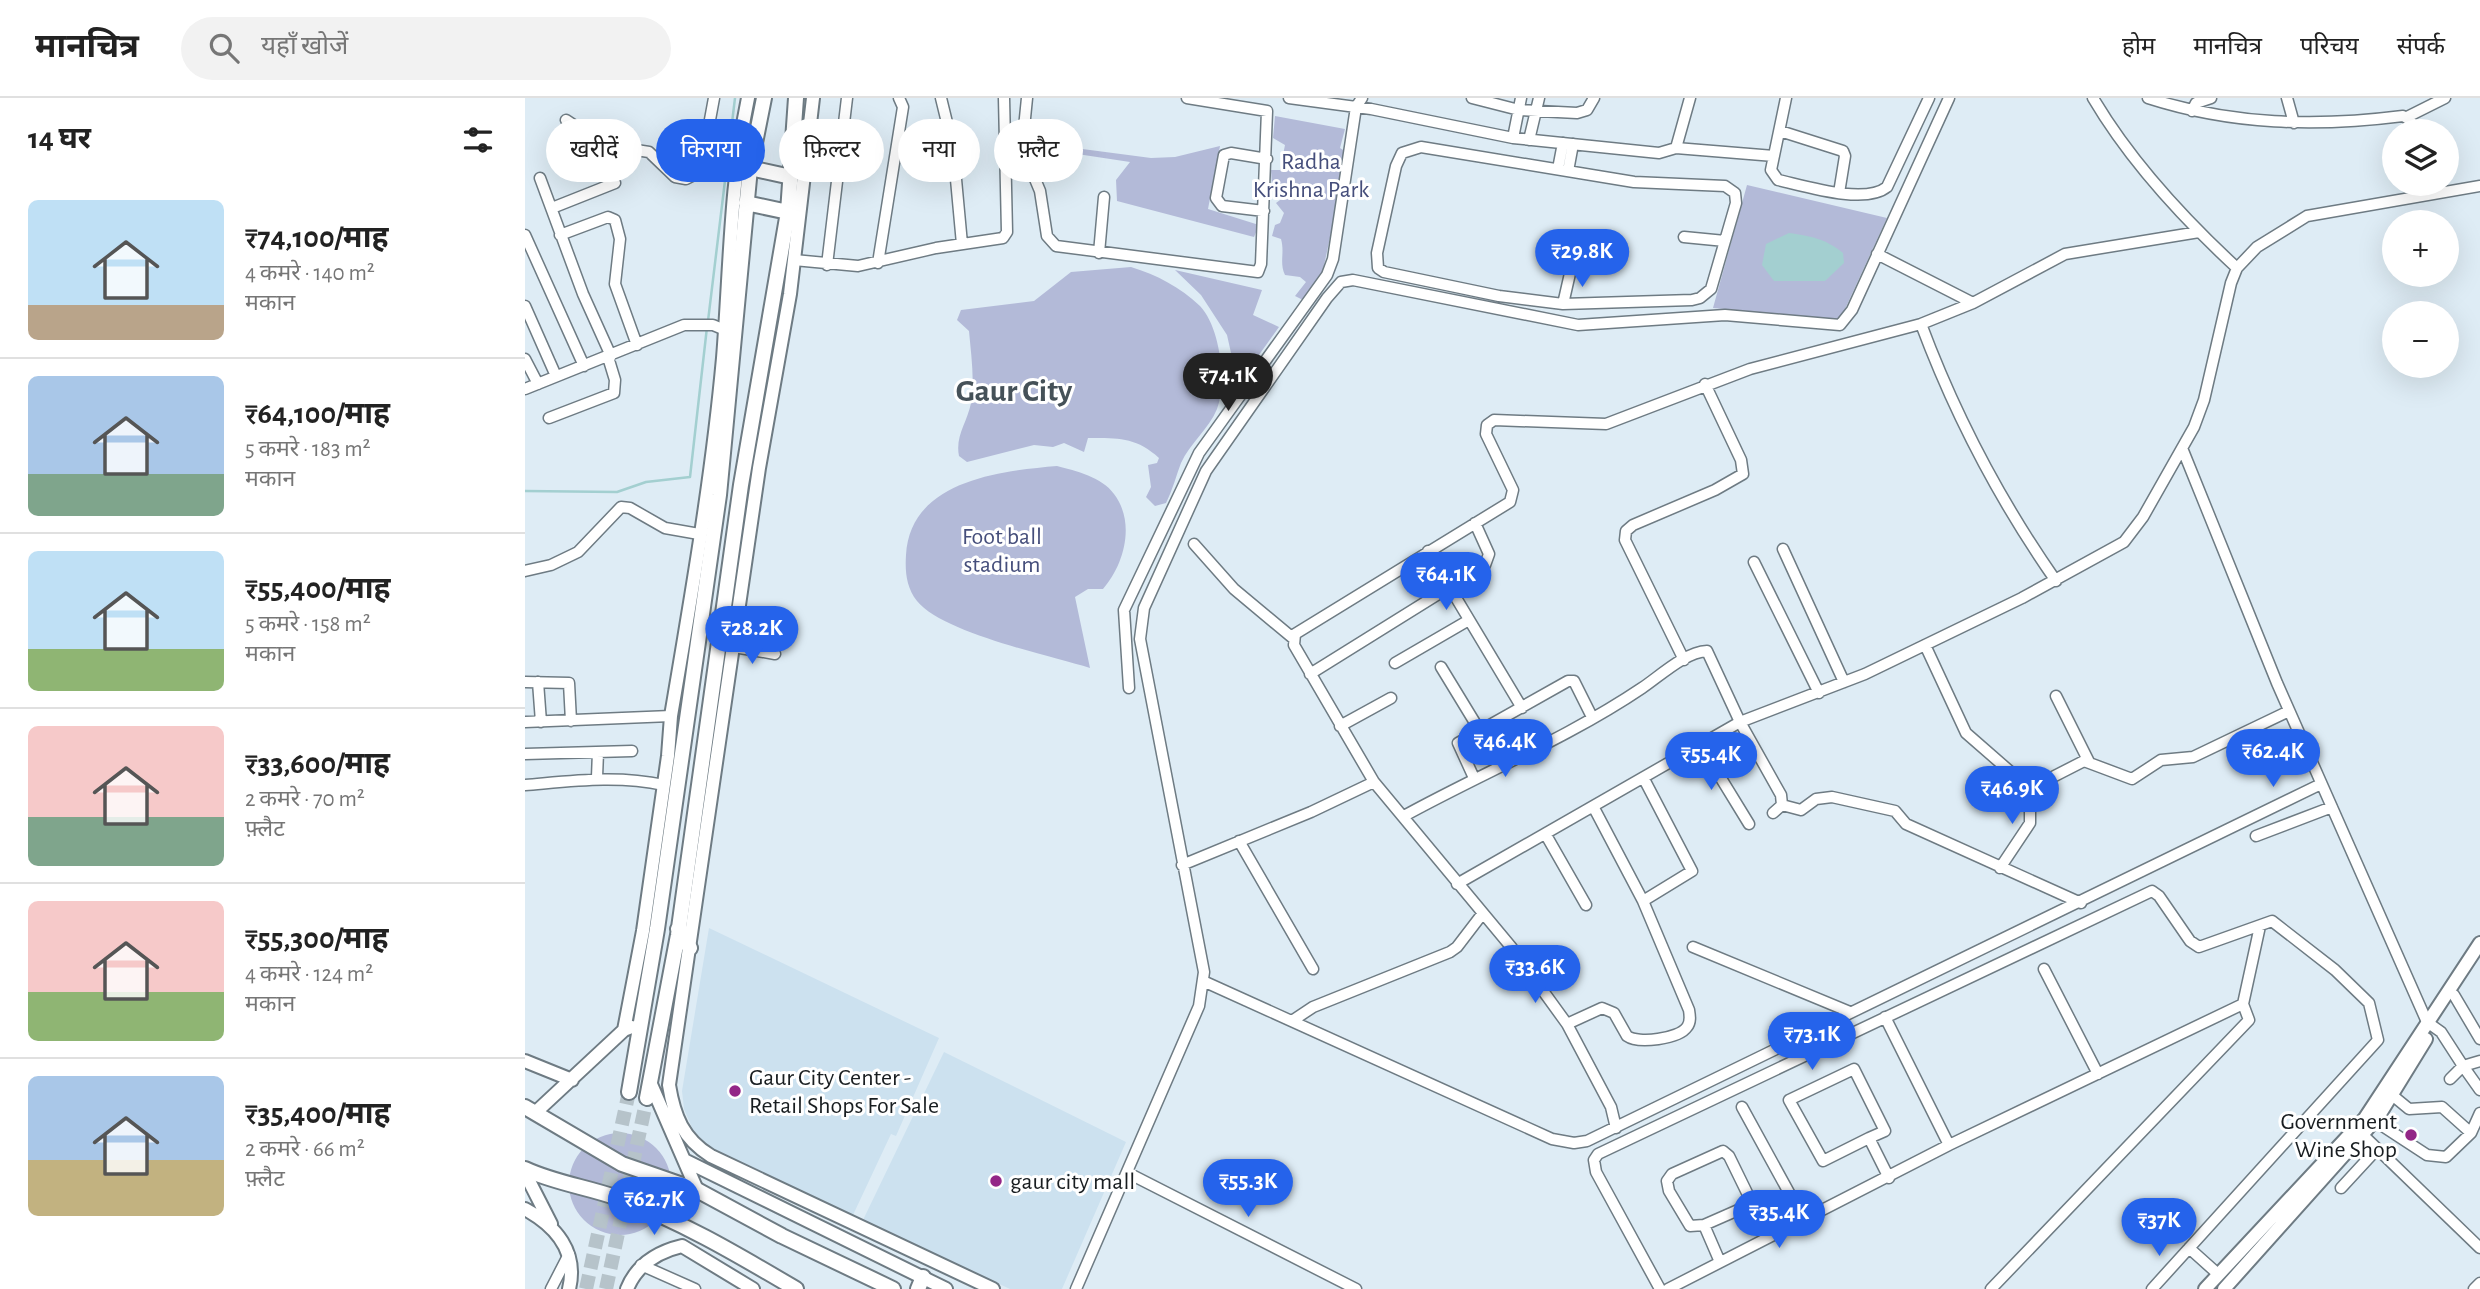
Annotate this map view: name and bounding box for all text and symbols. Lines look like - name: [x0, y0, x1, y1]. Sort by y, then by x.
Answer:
- search box: [181, 17, 671, 80]
- icon: search: [205, 29, 243, 67]
- text: मानचित्र: [35, 31, 139, 64]
- text: यहाँ खोजें: [261, 33, 348, 59]
- text: होम: [2122, 35, 2155, 59]
- text: मानचित्र: [2193, 35, 2262, 59]
- text: परिचय: [2300, 35, 2359, 59]
- text: संपर्क: [2397, 35, 2445, 59]
- chip: खरीदें: [546, 119, 642, 182]
- chip: किराया: [656, 119, 765, 182]
- chip: फ़िल्टर: [779, 119, 884, 182]
- chip: नया: [898, 119, 980, 182]
- chip: फ़्लैट: [994, 119, 1083, 182]
- map controls: [2382, 119, 2459, 378]
- button: layers: [2382, 119, 2459, 196]
- icon: filters: [459, 121, 497, 159]
- text: 14 घर: [28, 124, 91, 154]
- park label: Radha Krishna Park: [1253, 150, 1369, 202]
- button: +: [2382, 210, 2459, 287]
- text: ₹74,100/माह: [245, 223, 388, 253]
- icon: home: [84, 228, 168, 312]
- pin: ₹29.8K: [1525, 230, 1639, 289]
- text: ₹29.8K: [1551, 240, 1613, 263]
- text: 4 कमरे · 140 m²: [245, 262, 375, 285]
- text: मकान: [245, 292, 295, 315]
- button: −: [2382, 301, 2459, 378]
- pin: ₹74.1K: [1171, 354, 1285, 413]
- text: ₹74.1K: [1199, 364, 1257, 387]
- district label: Gaur City: [956, 375, 1073, 407]
- text: ₹64,100/माह: [245, 399, 390, 429]
- icon: home: [84, 404, 168, 488]
- text: 5 कमरे · 183 m²: [245, 438, 371, 461]
- text: मकान: [245, 468, 295, 491]
- park label: Foot ball stadium: [962, 525, 1042, 577]
- pin: ₹64.1K: [1389, 552, 1503, 612]
- text: ₹64.1K: [1416, 563, 1476, 586]
- text: ₹55,400/माह: [245, 574, 391, 604]
- icon: home: [84, 579, 168, 663]
- pin: ₹28.2K: [695, 606, 809, 666]
- text: 5 कमरे · 158 m²: [245, 613, 371, 636]
- text: ₹28.2K: [721, 617, 783, 640]
- text: मकान: [245, 643, 295, 666]
- pin: ₹46.4K: [1448, 720, 1562, 779]
- text: ₹46.4K: [1474, 730, 1536, 753]
- pin: ₹62.4K: [2216, 730, 2330, 789]
- pin: ₹55.4K: [1654, 732, 1768, 792]
- text: ₹62.4K: [2242, 740, 2304, 763]
- text: ₹55.4K: [1681, 743, 1741, 766]
- text: ₹33,600/माह: [245, 749, 390, 779]
- icon: home: [84, 754, 168, 838]
- pin: ₹46.9K: [1955, 766, 2069, 826]
- text: ₹46.9K: [1981, 777, 2043, 800]
- text: 2 कमरे · 70 m²: [245, 788, 365, 811]
- text: फ़्लैट: [245, 818, 285, 841]
- text: ₹55,300/माह: [245, 924, 388, 954]
- icon: home: [84, 929, 168, 1013]
- pin: ₹33.6K: [1478, 946, 1592, 1005]
- text: ₹33.6K: [1505, 956, 1565, 979]
- text: 4 कमरे · 124 m²: [245, 963, 373, 986]
- text: मकान: [245, 993, 295, 1016]
- pin: ₹73.1K: [1755, 1012, 1869, 1072]
- text: ₹73.1K: [1784, 1023, 1840, 1046]
- place label: Gaur City Center - Retail Shops For Sale: [749, 1066, 939, 1118]
- marker: Gaur City Center - Retail Shops For Sale: [727, 1083, 743, 1099]
- text: ₹35,400/माह: [245, 1099, 391, 1129]
- icon: home: [84, 1104, 168, 1188]
- place label: Government Wine Shop: [2281, 1110, 2397, 1162]
- marker: Government Wine Shop: [2403, 1127, 2419, 1143]
- text: 2 कमरे · 66 m²: [245, 1138, 365, 1161]
- pin: ₹55.3K: [1191, 1160, 1305, 1219]
- text: फ़्लैट: [245, 1168, 285, 1191]
- place label: gaur city mall: [1010, 1170, 1135, 1194]
- text: ₹55.3K: [1219, 1170, 1277, 1193]
- marker: gaur city mall: [988, 1173, 1004, 1189]
- pin: ₹62.7K: [597, 1178, 711, 1237]
- text: ₹62.7K: [624, 1188, 684, 1211]
- pin: ₹35.4K: [1722, 1190, 1836, 1250]
- pin: ₹37K: [2118, 1198, 2200, 1258]
- text: ₹35.4K: [1749, 1201, 1809, 1224]
- text: ₹37K: [2138, 1209, 2180, 1232]

